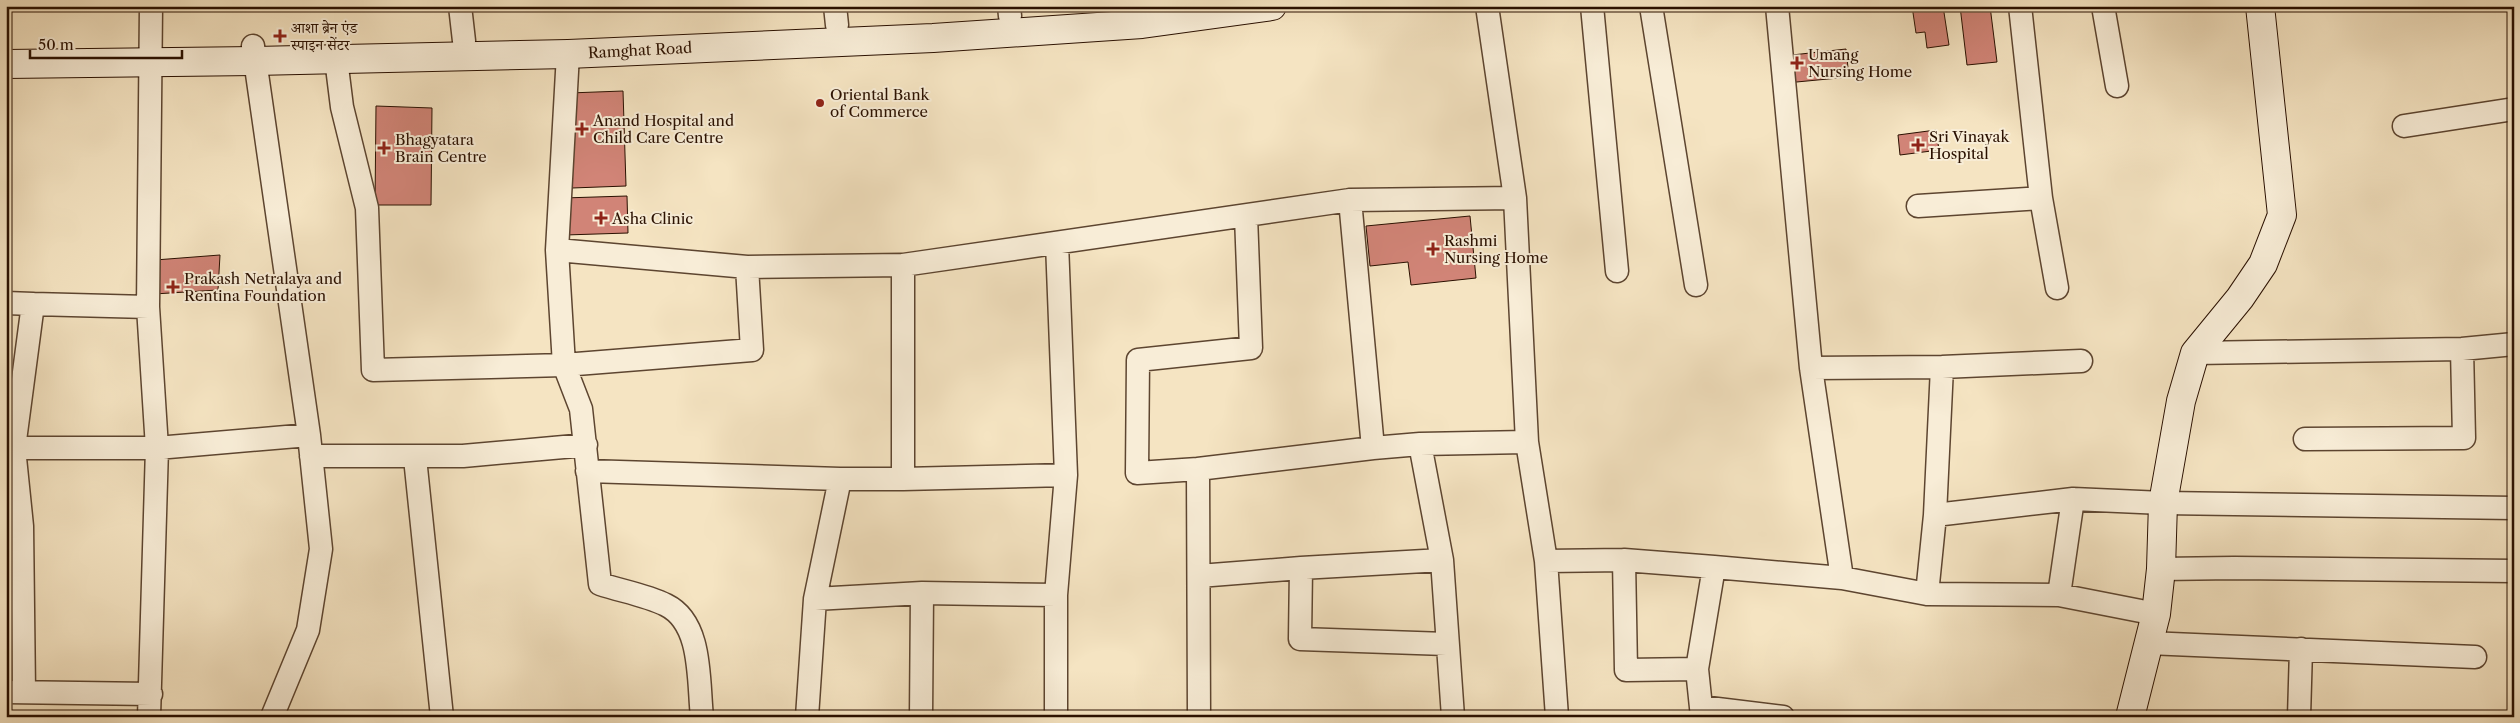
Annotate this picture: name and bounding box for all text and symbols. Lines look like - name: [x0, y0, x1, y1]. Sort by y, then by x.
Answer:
- place label: आशा ब्रेन एंड स्पाइन सेंटर: [290, 18, 358, 54]
- scale bar: [30, 28, 182, 60]
- marker: आशा ब्रेन एंड स्पाइन सेंटर: [273, 29, 287, 43]
- text: 50 m: [38, 35, 74, 54]
- street label: Ramghat Road: [587, 38, 693, 62]
- place label: Umang Nursing Home: [1808, 45, 1912, 81]
- marker: Umang Nursing Home: [1790, 56, 1804, 70]
- place label: Oriental Bank of Commerce: [830, 85, 931, 121]
- marker: Oriental Bank of Commerce: [814, 97, 826, 109]
- place label: Anand Hospital and Child Care Centre: [592, 111, 734, 147]
- marker: Anand Hospital and Child Care Centre: [575, 122, 589, 136]
- place label: Sri Vinayak Hospital: [1929, 127, 2010, 163]
- place label: Bhagyatara Brain Centre: [395, 130, 487, 166]
- marker: Sri Vinayak Hospital: [1911, 138, 1925, 152]
- marker: Bhagyatara Brain Centre: [377, 141, 391, 155]
- place label: Asha Clinic: [611, 209, 693, 228]
- marker: Asha Clinic: [594, 211, 608, 225]
- place label: Rashmi Nursing Home: [1444, 231, 1548, 267]
- marker: Rashmi Nursing Home: [1426, 242, 1440, 256]
- place label: Prakash Netralaya and Rentina Foundation: [184, 269, 342, 305]
- marker: Prakash Netralaya and Rentina Foundation: [166, 280, 180, 294]

